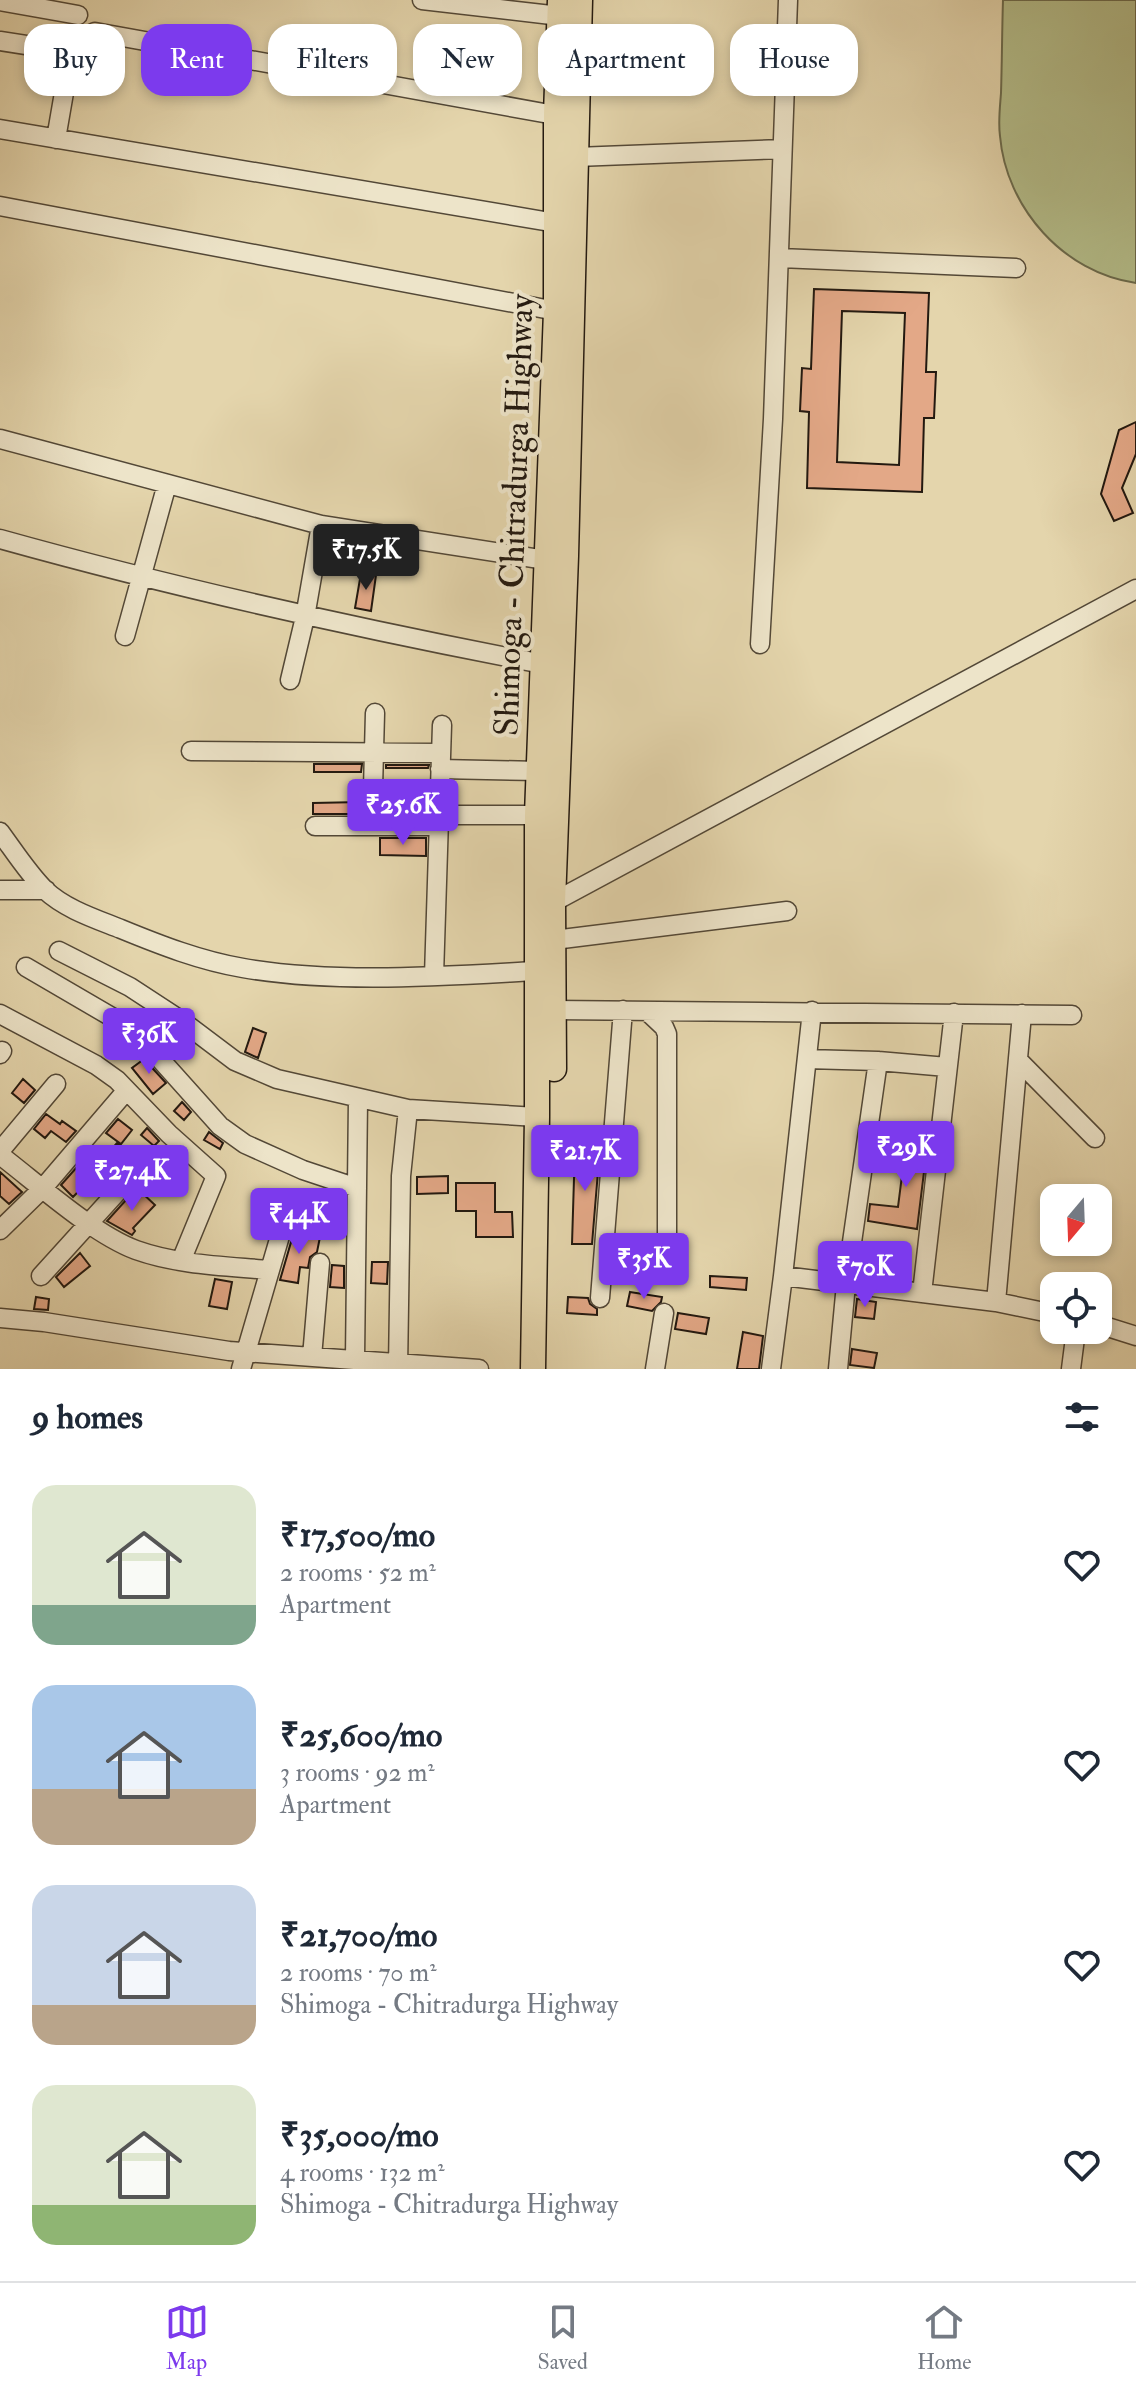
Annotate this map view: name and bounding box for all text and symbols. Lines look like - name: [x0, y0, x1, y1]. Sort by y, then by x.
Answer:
- chip: Buy: [24, 24, 125, 96]
- chip: Rent: [141, 24, 252, 96]
- chip: Filters: [268, 24, 397, 96]
- chip: New: [413, 24, 522, 96]
- chip: Apartment: [538, 24, 714, 96]
- chip: House: [730, 24, 858, 96]
- street label: Shimoga - Chitradurga Highway: [485, 292, 544, 737]
- pin: ₹17.5K: [301, 524, 431, 592]
- text: ₹17.5K: [331, 534, 401, 566]
- pin: ₹25.6K: [338, 779, 468, 847]
- text: ₹25.6K: [365, 789, 441, 821]
- pin: ₹36K: [102, 1008, 196, 1076]
- text: ₹36K: [121, 1018, 177, 1050]
- pin: ₹29K: [859, 1121, 953, 1189]
- pin: ₹21.7K: [520, 1125, 650, 1193]
- text: ₹29K: [876, 1131, 936, 1163]
- text: ₹21.7K: [549, 1135, 621, 1167]
- pin: ₹27.4K: [67, 1145, 197, 1213]
- text: ₹27.4K: [94, 1155, 170, 1187]
- north arrow: [1040, 1184, 1112, 1256]
- map controls: [1040, 1184, 1112, 1344]
- pin: ₹44K: [252, 1188, 346, 1256]
- text: ₹44K: [268, 1198, 330, 1230]
- pin: ₹35K: [597, 1233, 691, 1301]
- pin: ₹70K: [818, 1241, 912, 1309]
- text: ₹35K: [617, 1243, 671, 1275]
- text: ₹70K: [836, 1251, 894, 1283]
- button: locate: [1040, 1272, 1112, 1344]
- icon: filters: [1060, 1395, 1104, 1439]
- text: 9 homes: [32, 1396, 143, 1439]
- text: ₹17,500/mo: [280, 1514, 435, 1557]
- icon: home: [96, 1517, 192, 1613]
- icon: heart: [1060, 1543, 1104, 1587]
- text: 2 rooms · 52 m²: [280, 1557, 436, 1589]
- text: Apartment: [280, 1589, 391, 1621]
- text: ₹25,600/mo: [280, 1714, 443, 1757]
- icon: home: [96, 1717, 192, 1813]
- icon: heart: [1060, 1743, 1104, 1787]
- text: 3 rooms · 92 m²: [280, 1757, 435, 1789]
- text: Apartment: [280, 1789, 391, 1821]
- text: ₹21,700/mo: [280, 1914, 437, 1957]
- icon: home: [96, 1917, 192, 2013]
- icon: heart: [1060, 1943, 1104, 1987]
- text: 2 rooms · 70 m²: [280, 1957, 437, 1989]
- text: Shimoga - Chitradurga Highway: [280, 1989, 618, 2021]
- text: ₹35,000/mo: [280, 2114, 439, 2157]
- icon: home: [96, 2117, 192, 2213]
- icon: heart: [1060, 2143, 1104, 2187]
- text: 4 rooms · 132 m²: [280, 2157, 445, 2189]
- text: Shimoga - Chitradurga Highway: [280, 2189, 618, 2221]
- tab: Map: [165, 2300, 209, 2376]
- tab: Saved: [538, 2300, 588, 2376]
- tab: Home: [917, 2300, 971, 2376]

